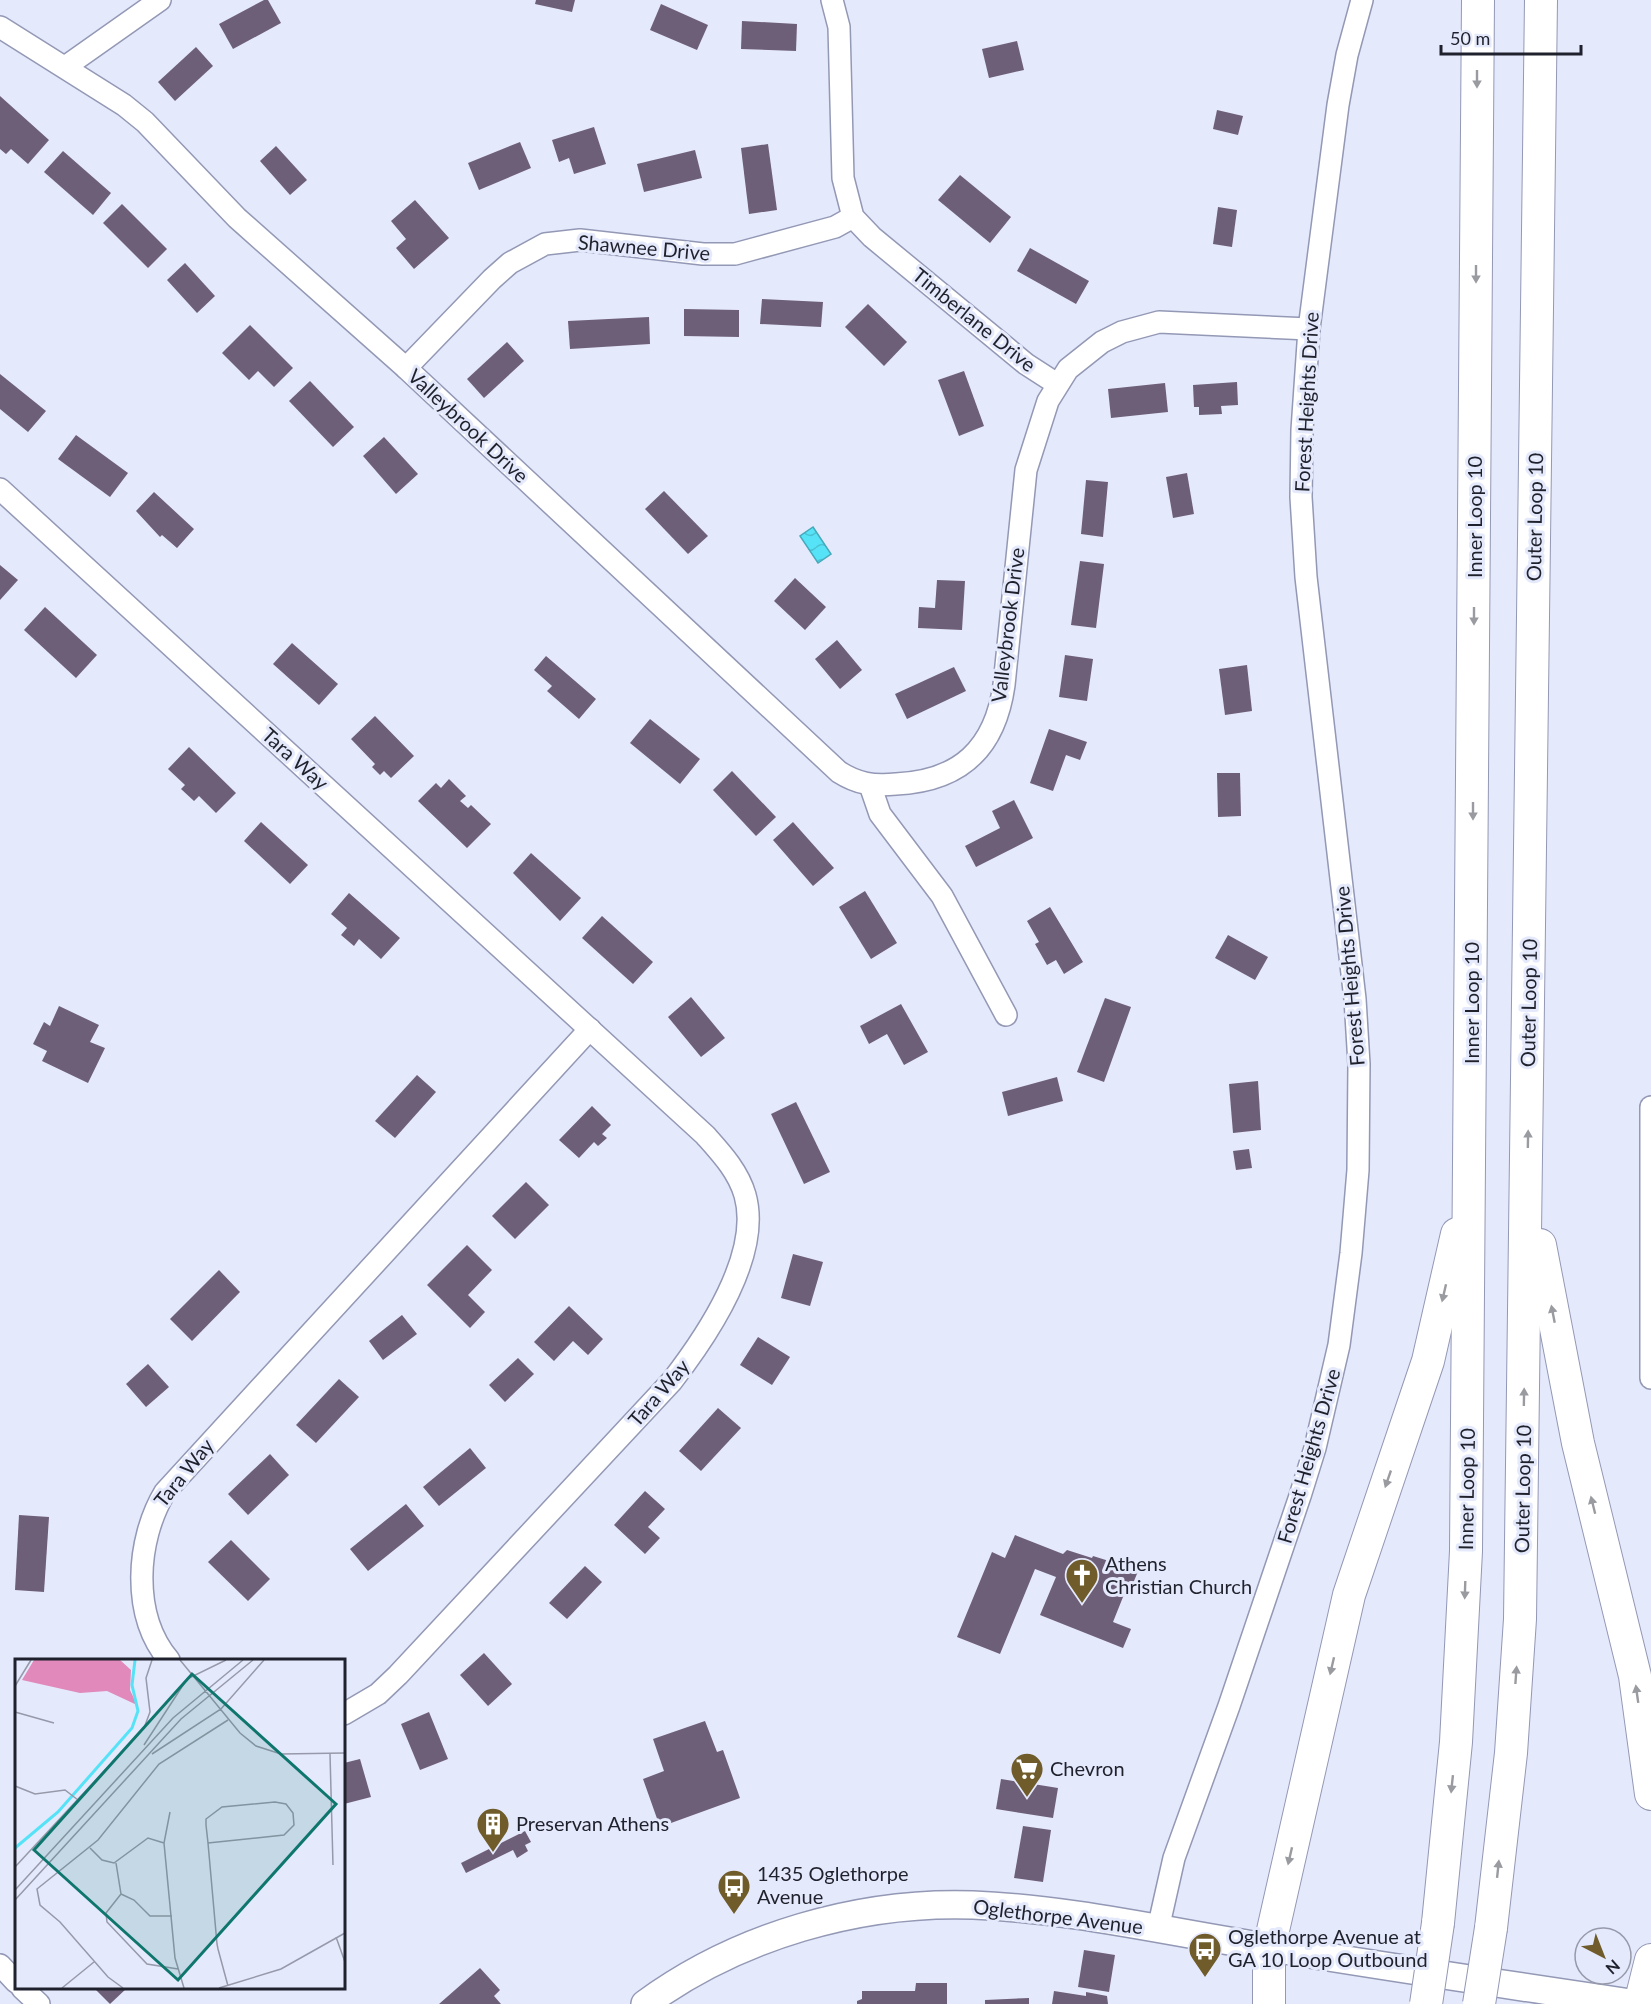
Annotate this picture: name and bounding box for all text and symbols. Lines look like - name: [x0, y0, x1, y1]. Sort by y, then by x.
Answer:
- scale bar: [1441, 18, 1580, 56]
- text: 50 m: [1450, 27, 1490, 49]
- one-way arrow: [1472, 70, 1482, 89]
- street label: Shawnee Drive: [577, 229, 711, 265]
- street label: Timberlane Drive: [908, 262, 1041, 376]
- one-way arrow: [1471, 265, 1481, 284]
- street label: Forest Heights Drive: [1289, 311, 1323, 493]
- street label: Valleybrook Drive: [404, 363, 534, 487]
- street label: Outer Loop 10: [1521, 453, 1547, 581]
- street label: Inner Loop 10: [1462, 456, 1486, 578]
- street label: Valleybrook Drive: [986, 546, 1028, 704]
- one-way arrow: [1469, 607, 1479, 626]
- street label: Tara Way: [258, 722, 334, 795]
- one-way arrow: [1468, 802, 1478, 821]
- street label: Forest Heights Drive: [1329, 885, 1369, 1067]
- street label: Outer Loop 10: [1515, 939, 1541, 1067]
- street label: Inner Loop 10: [1459, 942, 1483, 1064]
- one-way arrow: [1523, 1129, 1533, 1148]
- one-way arrow: [1438, 1284, 1448, 1302]
- one-way arrow: [1548, 1304, 1557, 1323]
- street label: Tara Way: [623, 1353, 694, 1431]
- street label: Forest Heights Drive: [1272, 1366, 1344, 1546]
- one-way arrow: [1519, 1387, 1529, 1406]
- street label: Outer Loop 10: [1509, 1425, 1535, 1553]
- street label: Inner Loop 10: [1453, 1428, 1479, 1550]
- street label: Tara Way: [148, 1433, 218, 1511]
- one-way arrow: [1383, 1470, 1392, 1488]
- one-way arrow: [1587, 1495, 1597, 1514]
- place label: Athens Christian Church: [1105, 1551, 1252, 1598]
- church icon: Athens Christian Church: [1064, 1557, 1100, 1604]
- one-way arrow: [1460, 1580, 1469, 1599]
- one-way arrow: [1327, 1657, 1337, 1675]
- inset map: [15, 1659, 345, 1989]
- one-way arrow: [1511, 1666, 1521, 1685]
- one-way arrow: [1633, 1685, 1642, 1704]
- supermarket icon: Chevron: [1009, 1751, 1045, 1798]
- place label: Chevron: [1050, 1756, 1125, 1780]
- one-way arrow: [1447, 1775, 1457, 1794]
- building icon: Preservan Athens: [475, 1806, 511, 1853]
- place label: Preservan Athens: [516, 1811, 669, 1835]
- one-way arrow: [1285, 1847, 1294, 1866]
- one-way arrow: [1493, 1860, 1503, 1879]
- place label: 1435 Oglethorpe Avenue: [757, 1861, 909, 1908]
- bus stop icon: 1435 Oglethorpe Avenue: [716, 1868, 752, 1915]
- street label: Oglethorpe Avenue: [972, 1894, 1144, 1938]
- place label: Oglethorpe Avenue at GA 10 Loop Outbound: [1228, 1924, 1428, 1971]
- north arrow: [1573, 1926, 1633, 1986]
- bus stop icon: Oglethorpe Avenue at GA 10 Loop Outbound: [1187, 1931, 1223, 1978]
- text: N: [1602, 1956, 1624, 1979]

